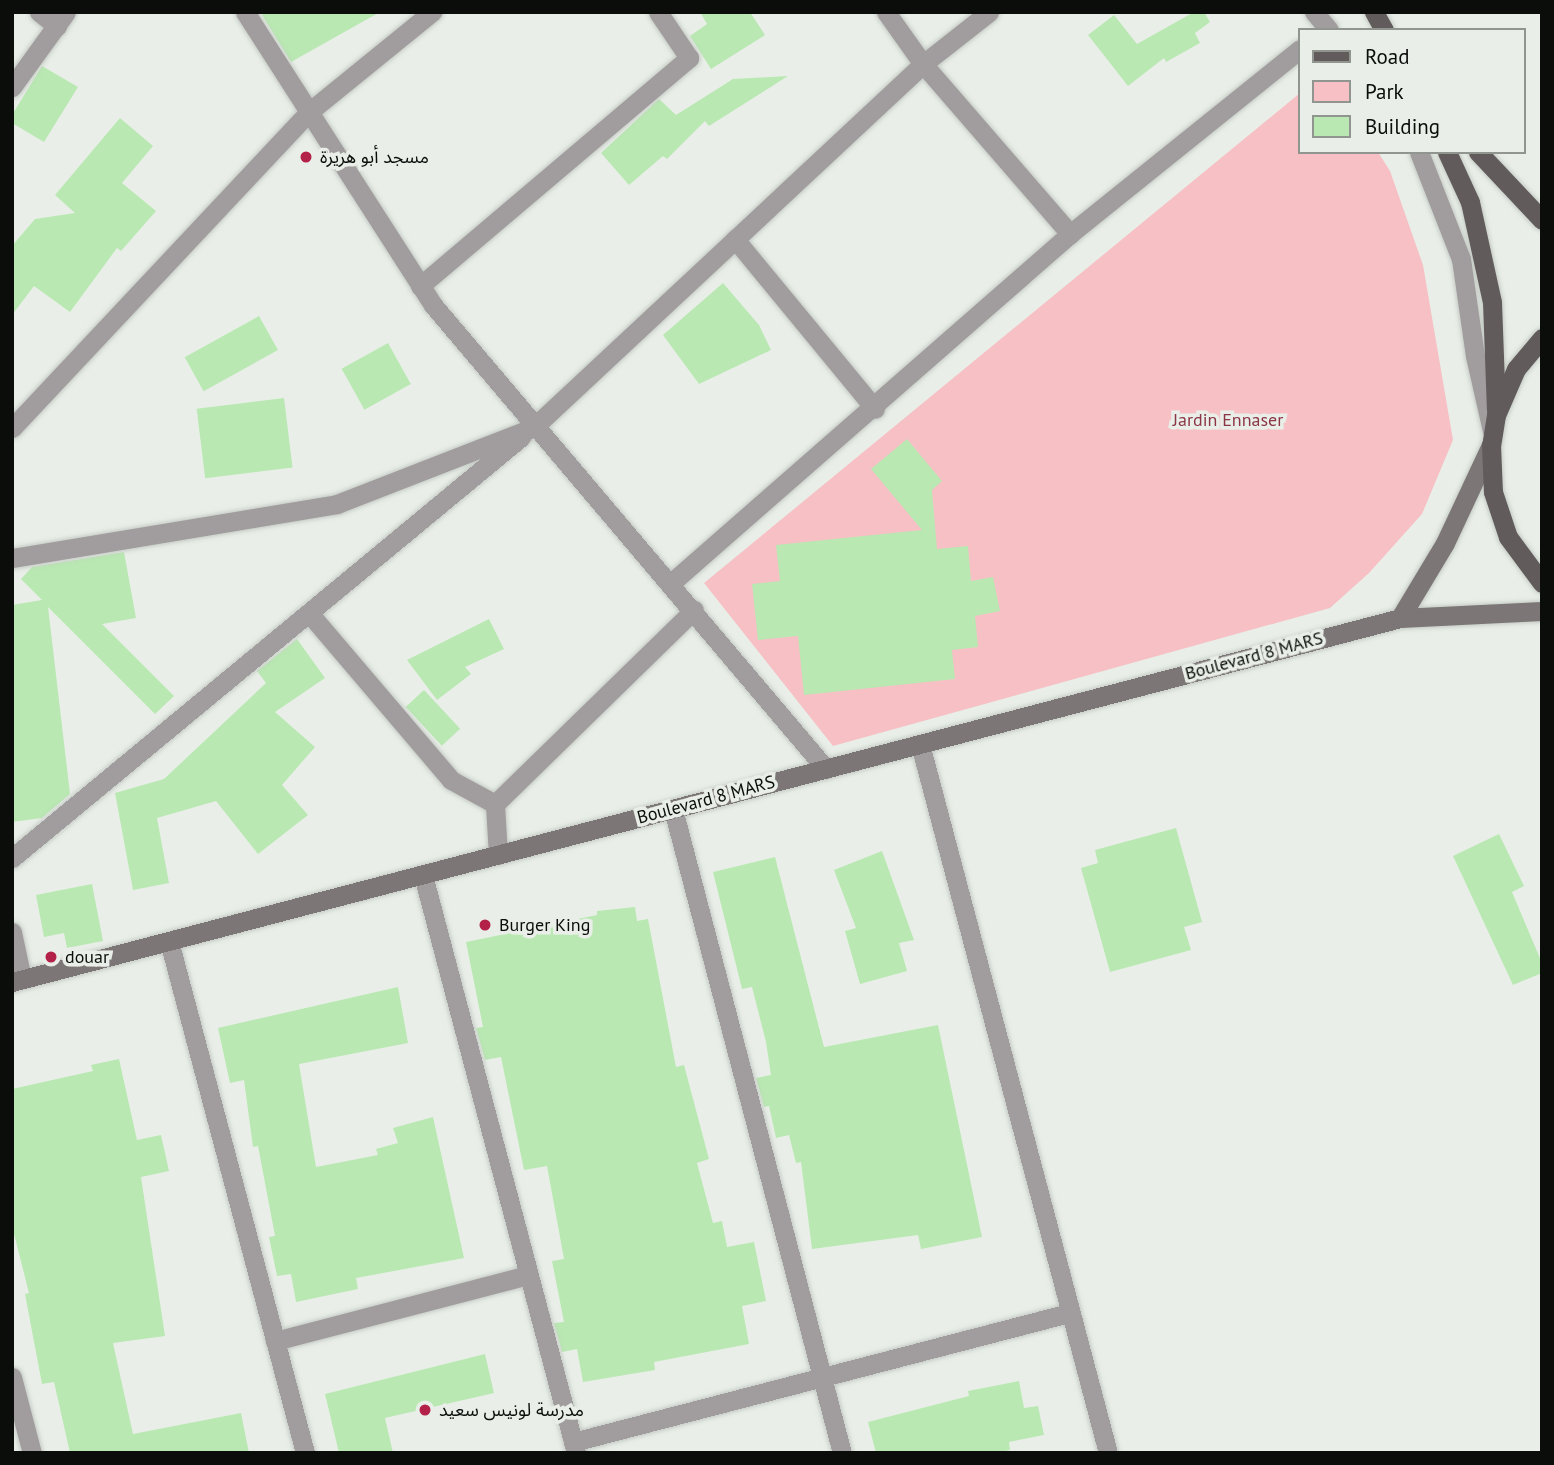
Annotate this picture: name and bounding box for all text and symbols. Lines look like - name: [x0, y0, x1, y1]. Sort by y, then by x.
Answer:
- legend: [1298, 28, 1526, 154]
- text: Road: [1365, 43, 1409, 70]
- text: Park: [1365, 78, 1404, 105]
- text: Building: [1365, 113, 1440, 140]
- place label: مسجد أبو هريرة: [320, 146, 429, 168]
- marker: مسجد أبو هريرة: [298, 149, 314, 165]
- park label: Jardin Ennaser: [1173, 409, 1283, 431]
- street label: Boulevard 8 MARS: [1183, 627, 1325, 685]
- street label: Boulevard 8 MARS: [635, 771, 777, 829]
- place label: Burger King: [499, 914, 590, 936]
- marker: Burger King: [477, 917, 493, 933]
- place label: douar: [65, 946, 109, 968]
- marker: douar: [43, 949, 59, 965]
- place label: مدرسة لونيس سعيد: [439, 1399, 584, 1421]
- marker: مدرسة لونيس سعيد: [417, 1402, 433, 1418]

